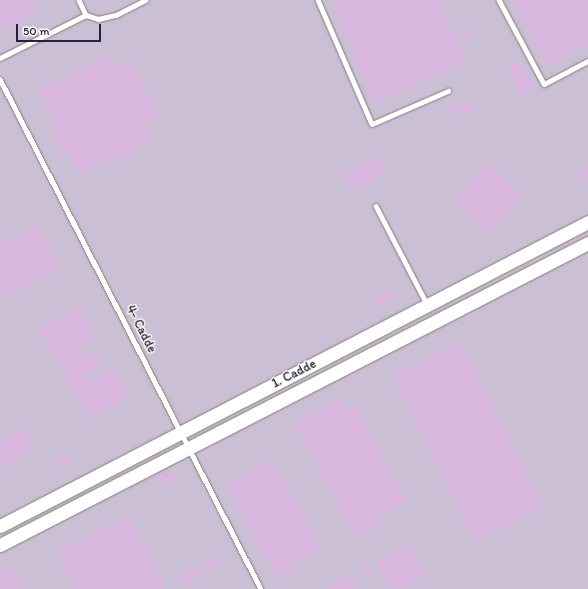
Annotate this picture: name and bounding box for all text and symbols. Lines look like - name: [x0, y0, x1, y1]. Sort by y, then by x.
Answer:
- scale bar: [18, 16, 103, 42]
- text: 50 m: [23, 24, 49, 38]
- street label: 4- Cadde: [122, 303, 160, 355]
- street label: 1. Cadde: [269, 356, 319, 392]

